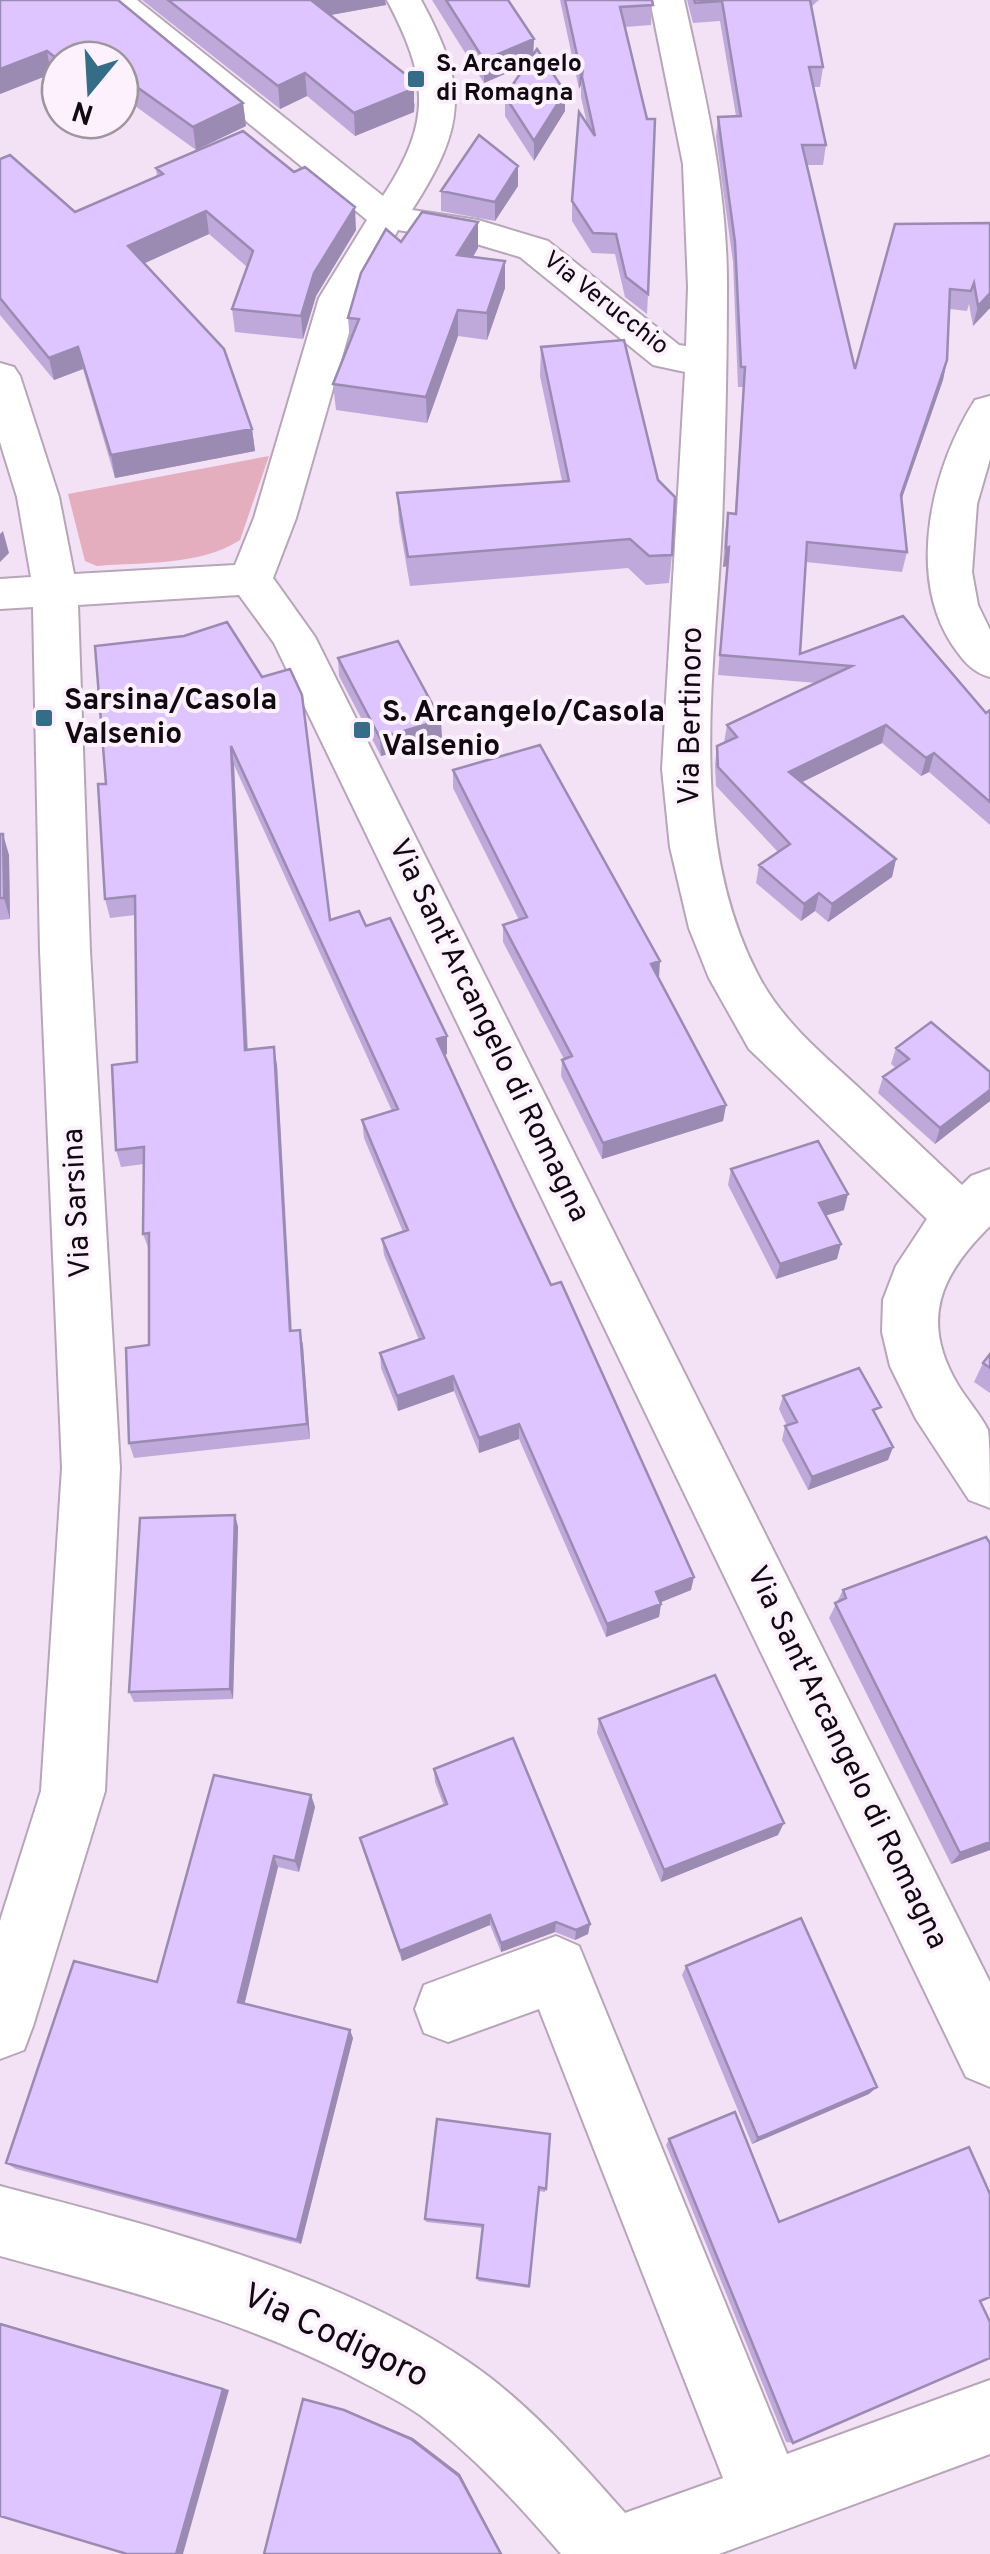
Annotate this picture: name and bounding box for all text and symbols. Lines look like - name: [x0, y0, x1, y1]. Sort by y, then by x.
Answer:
- north arrow: [40, 40, 140, 140]
- place label: S. Arcangelo di Romagna: [436, 49, 582, 110]
- marker: S. Arcangelo di Romagna: [405, 68, 427, 90]
- text: N: [68, 91, 98, 131]
- street label: Via Verucchio: [536, 245, 674, 363]
- street label: Via Bertinoro: [672, 626, 712, 806]
- place label: Sarsina/Casola Valsenio: [64, 683, 277, 754]
- place label: S. Arcangelo/Casola Valsenio: [382, 695, 665, 766]
- marker: Sarsina/Casola Valsenio: [33, 707, 55, 729]
- marker: S. Arcangelo/Casola Valsenio: [351, 719, 373, 741]
- street label: Via Sant'Arcangelo di Romagna: [379, 834, 597, 1228]
- street label: Via Sarsina: [56, 1127, 100, 1279]
- street label: Via Sant'Arcangelo di Romagna: [737, 1561, 955, 1955]
- street label: Via Codigoro: [235, 2275, 435, 2399]

